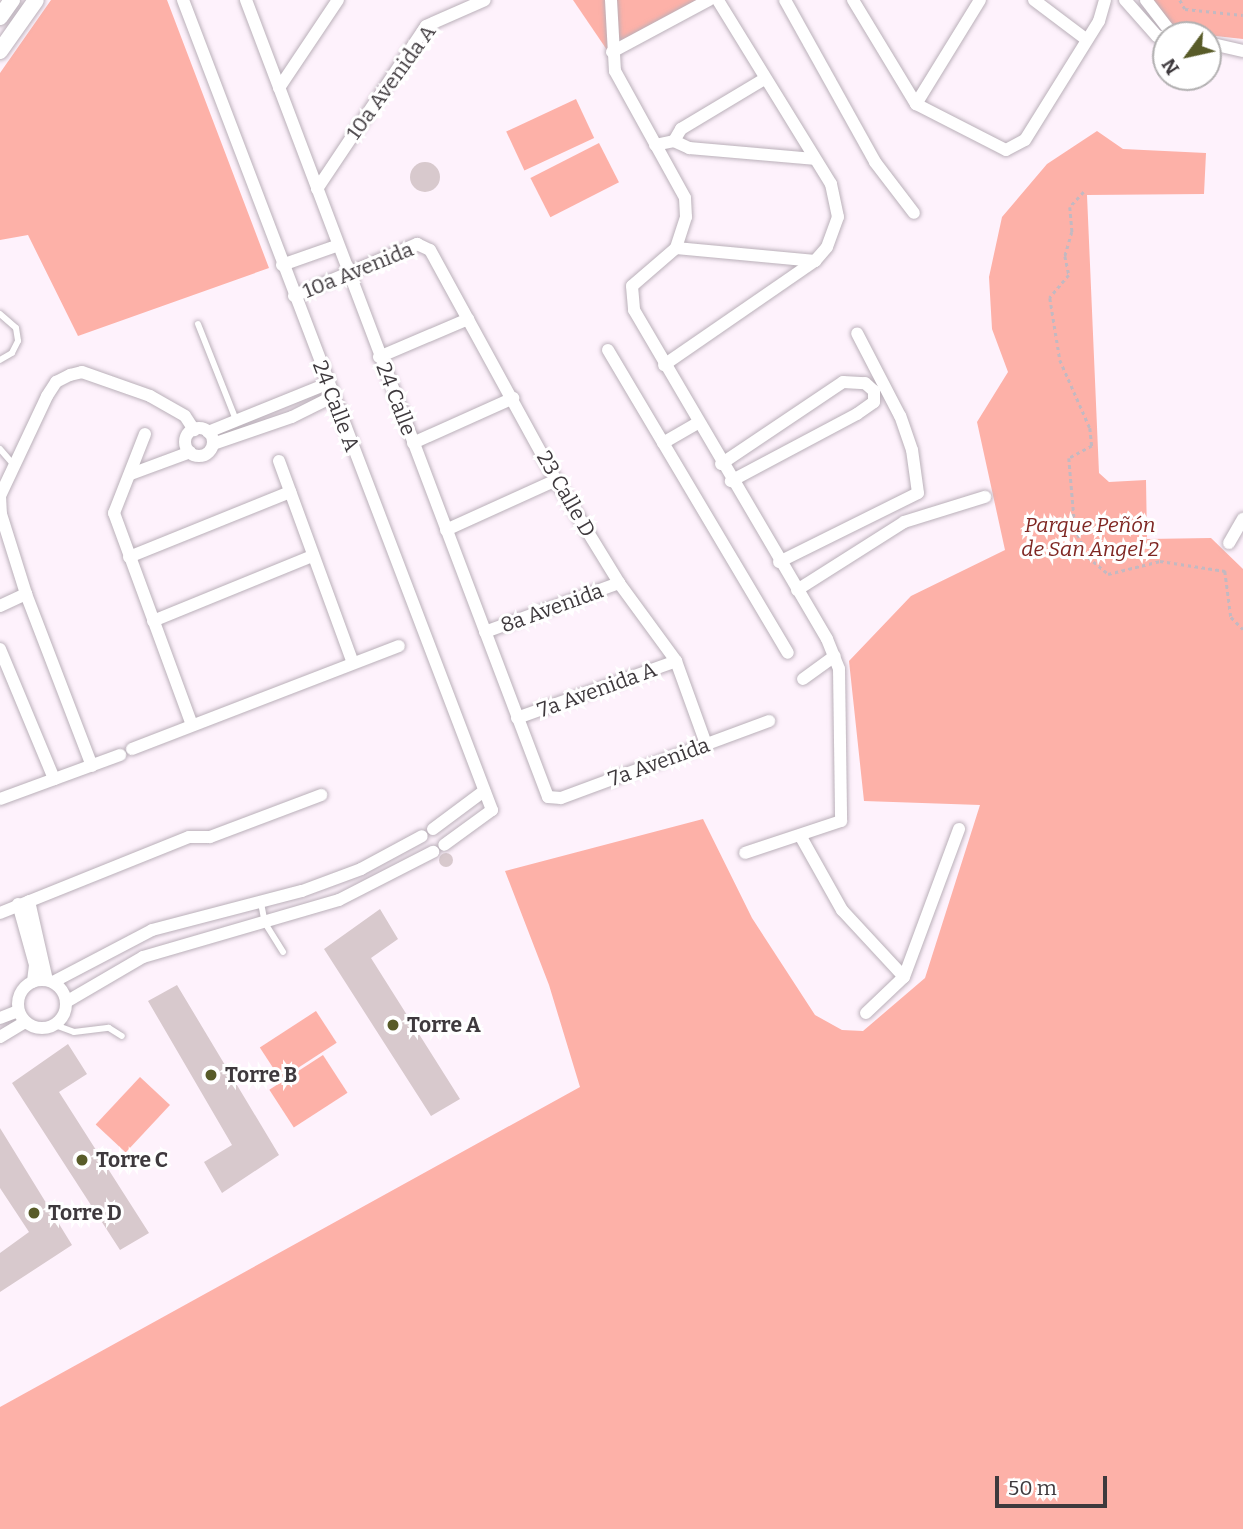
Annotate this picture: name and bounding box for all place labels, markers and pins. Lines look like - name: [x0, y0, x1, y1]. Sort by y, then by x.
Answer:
- place label: Torre A: [407, 1012, 481, 1038]
- marker: Torre A: [385, 1017, 401, 1033]
- place label: Torre B: [225, 1062, 297, 1088]
- marker: Torre B: [203, 1067, 219, 1083]
- place label: Torre C: [96, 1147, 168, 1173]
- marker: Torre C: [74, 1152, 90, 1168]
- place label: Torre D: [48, 1200, 122, 1226]
- marker: Torre D: [26, 1205, 42, 1221]

